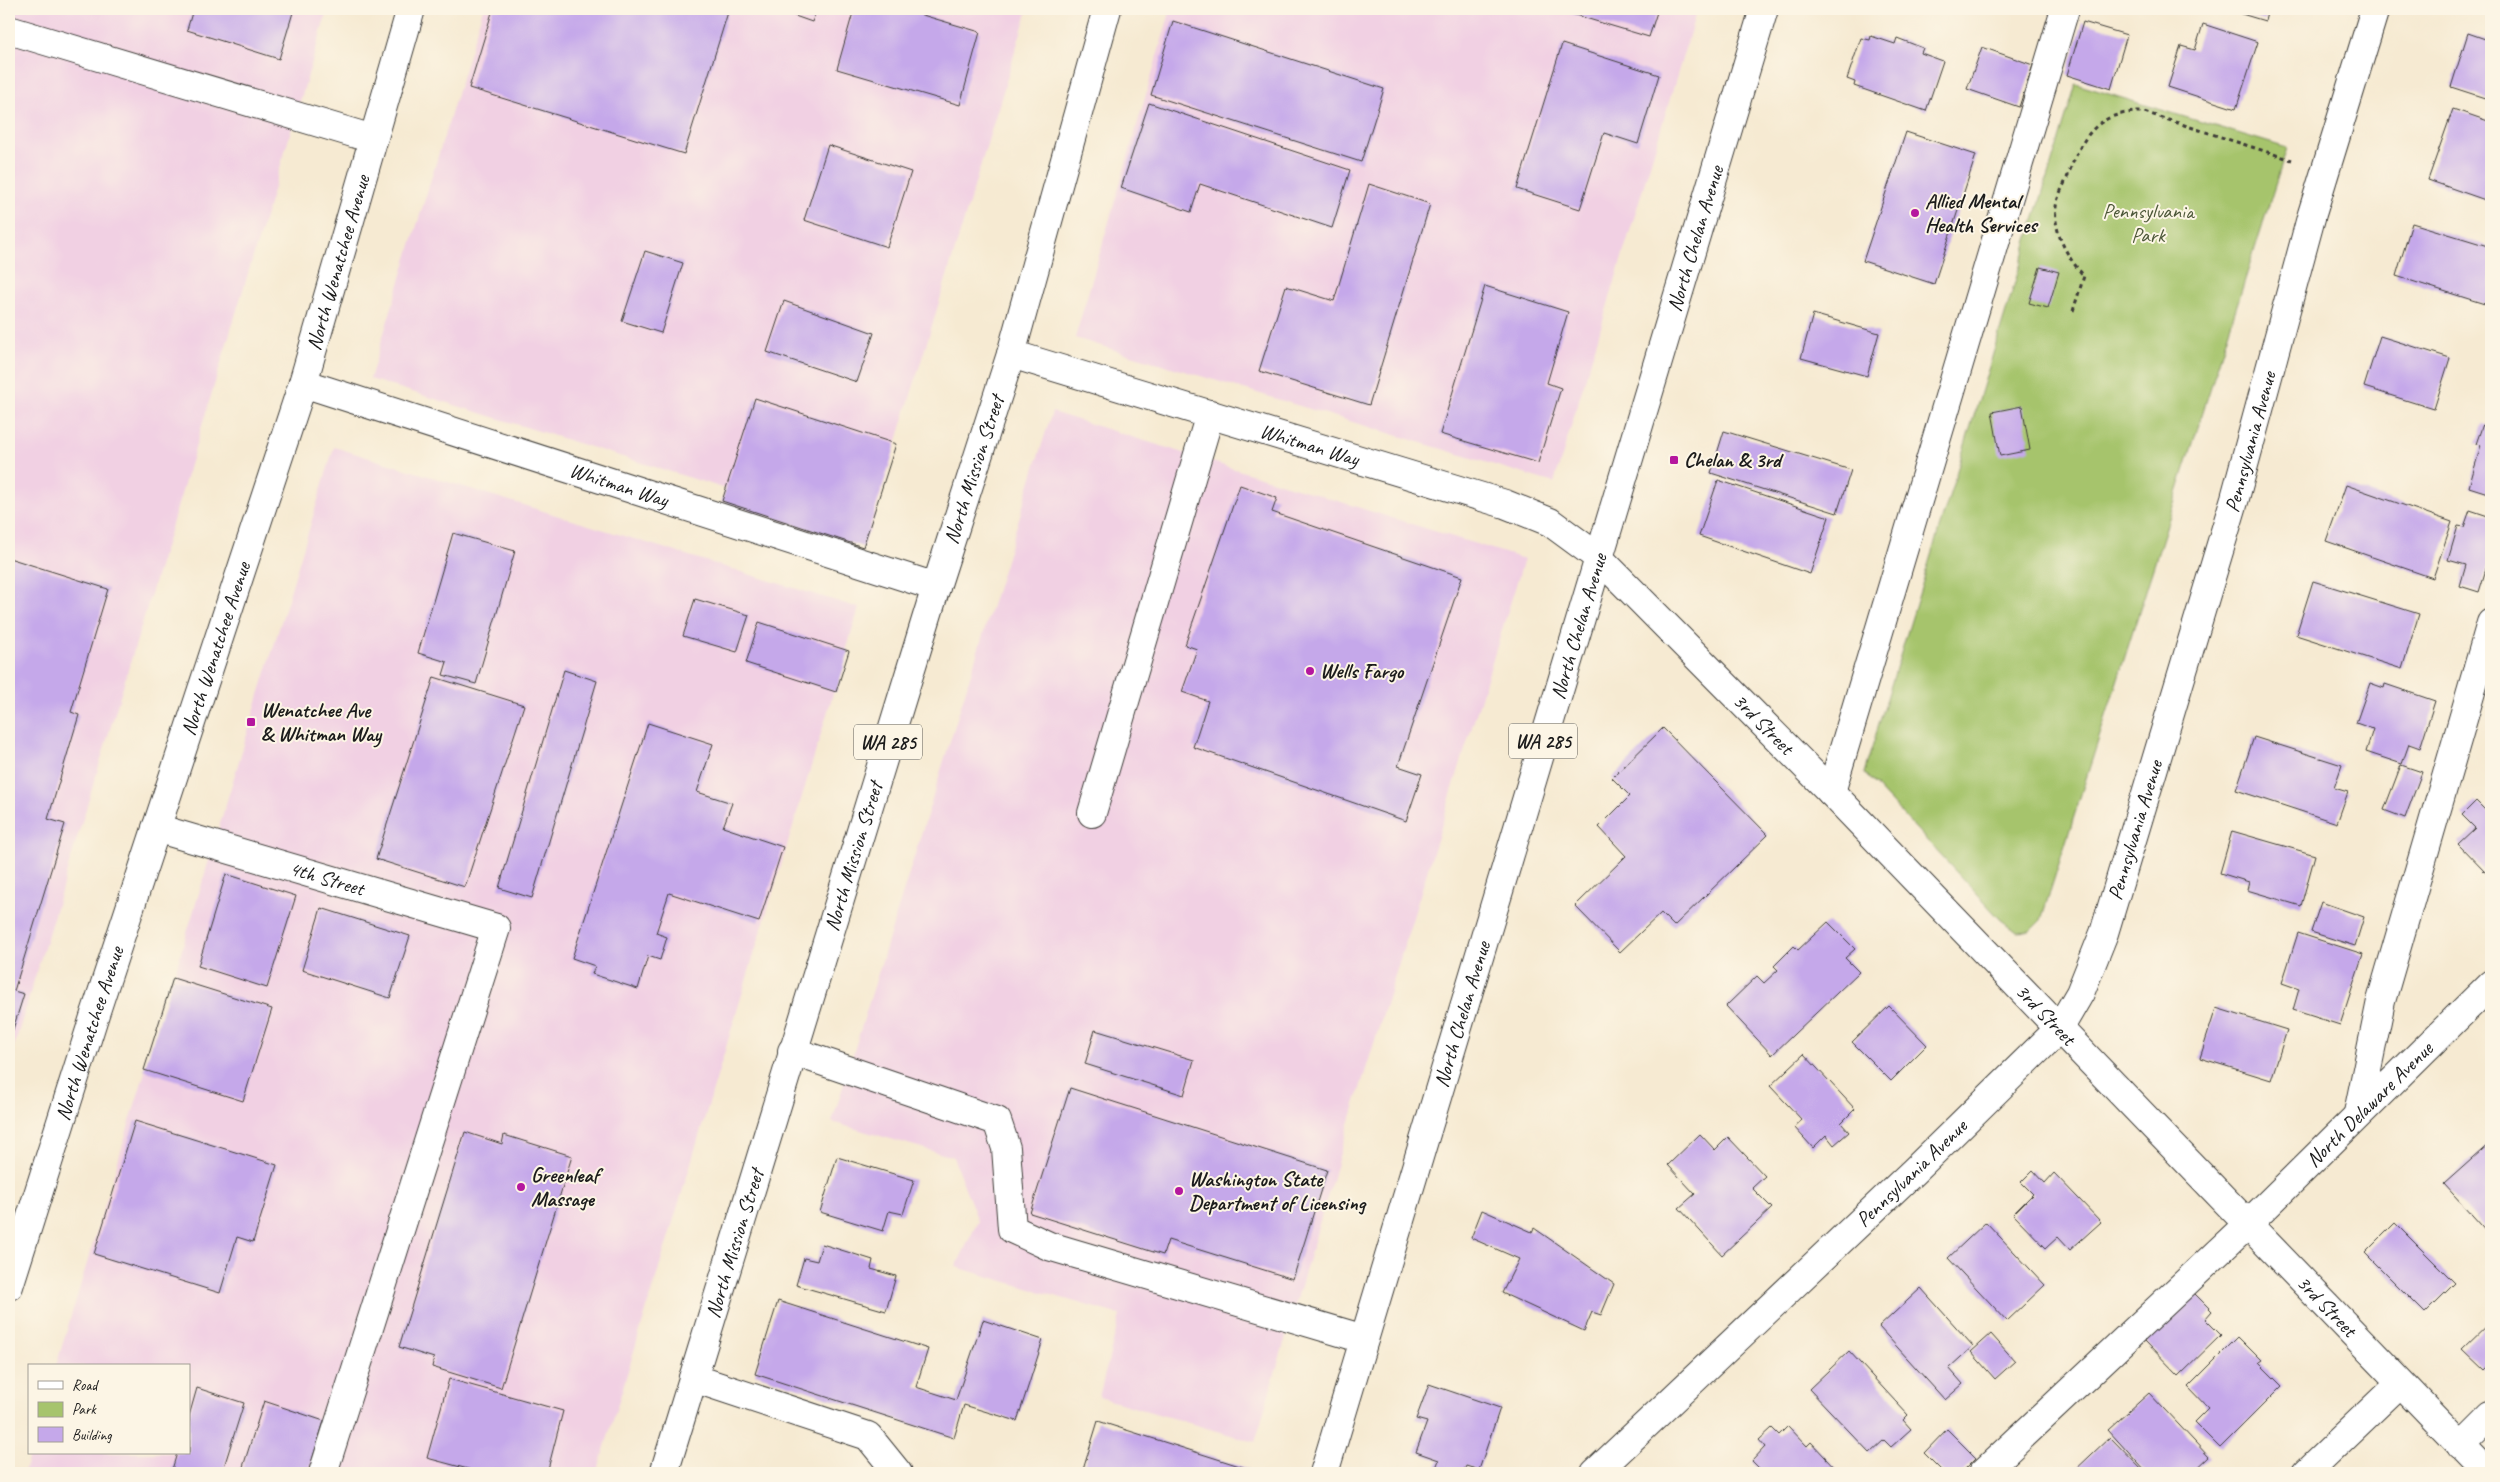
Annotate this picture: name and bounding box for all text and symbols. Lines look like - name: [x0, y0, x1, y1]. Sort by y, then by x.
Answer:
- street label: North Chelan Avenue: [1661, 162, 1729, 314]
- street label: North Wenatchee Avenue: [300, 171, 376, 353]
- place label: Allied Mental Health Services: [1925, 188, 2039, 238]
- park label: Pennsylvania Park: [2102, 198, 2196, 248]
- marker: Allied Mental Health Services: [1909, 207, 1921, 219]
- street label: Pennsylvania Avenue: [2218, 368, 2282, 515]
- street label: North Mission Street: [938, 389, 1011, 547]
- street label: Whitman Way: [1257, 417, 1364, 472]
- place label: Chelan & 3rd: [1684, 447, 1784, 473]
- marker: Chelan & 3rd: [1668, 454, 1680, 466]
- street label: Whitman Way: [566, 457, 673, 513]
- street label: North Chelan Avenue: [1544, 549, 1613, 702]
- street label: North Wenatchee Avenue: [175, 558, 256, 739]
- place label: Wells Fargo: [1320, 658, 1405, 684]
- marker: Wells Fargo: [1304, 665, 1316, 677]
- street label: 3rd Street: [1727, 688, 1801, 761]
- place label: Wenatchee Ave & Whitman Way: [261, 697, 383, 748]
- marker: Wenatchee Ave & Whitman Way: [245, 716, 257, 728]
- road number: WA 285: [854, 724, 922, 760]
- road number: WA 285: [1509, 724, 1577, 758]
- street label: Pennsylvania Avenue: [2102, 756, 2169, 903]
- street label: North Mission Street: [818, 776, 889, 934]
- street label: 4th Street: [286, 855, 369, 902]
- street label: North Chelan Avenue: [1428, 937, 1496, 1090]
- street label: North Wenatchee Avenue: [49, 942, 130, 1123]
- street label: 3rd Street: [2010, 978, 2083, 1052]
- street label: North Delaware Avenue: [2300, 1035, 2439, 1173]
- street label: Pennsylvania Avenue: [1850, 1113, 1973, 1232]
- place label: Greenleaf Massage: [531, 1162, 604, 1212]
- street label: North Mission Street: [699, 1163, 770, 1321]
- place label: Washington State Department of Licensing: [1189, 1166, 1368, 1216]
- marker: Greenleaf Massage: [515, 1181, 527, 1193]
- marker: Washington State Department of Licensing: [1173, 1185, 1185, 1197]
- street label: 3rd Street: [2291, 1270, 2364, 1344]
- legend: [28, 1364, 190, 1454]
- text: Road: [72, 1376, 99, 1395]
- text: Park: [72, 1400, 97, 1419]
- text: Building: [72, 1426, 112, 1445]

